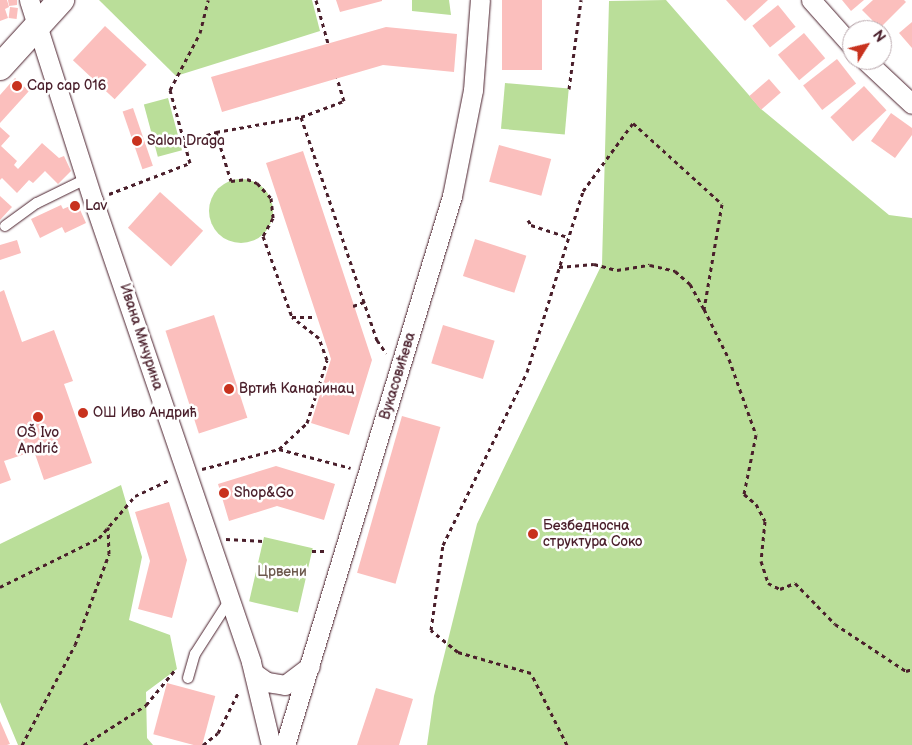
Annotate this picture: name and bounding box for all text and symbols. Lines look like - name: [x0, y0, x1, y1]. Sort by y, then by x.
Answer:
- north arrow: [842, 20, 892, 70]
- text: N: [869, 27, 889, 46]
- place label: Cap cap 016: [27, 78, 106, 94]
- marker: Cap cap 016: [11, 80, 23, 92]
- place label: Salon Draga: [147, 133, 225, 149]
- marker: Salon Draga: [131, 135, 143, 147]
- place label: Lav: [85, 198, 107, 214]
- marker: Lav: [69, 200, 81, 212]
- street label: Ивана Мичурина: [116, 282, 166, 392]
- street label: Вукасовићева: [377, 330, 419, 422]
- place label: Вртић Канаринац: [239, 381, 354, 397]
- marker: Вртић Канаринац: [223, 383, 235, 395]
- place label: ОШ Иво Андрић: [93, 405, 197, 421]
- marker: ОШ Иво Андрић: [77, 407, 89, 419]
- marker: OŠ Ivo Andrić: [32, 411, 44, 423]
- place label: OŠ Ivo Andrić: [17, 425, 59, 458]
- place label: Shop&Go: [234, 485, 294, 501]
- marker: Shop&Go: [218, 487, 230, 499]
- place label: Безбедносна структура Соко: [543, 518, 642, 550]
- marker: Безбедносна структура Соко: [527, 528, 539, 540]
- park label: Црвени: [257, 564, 307, 580]

